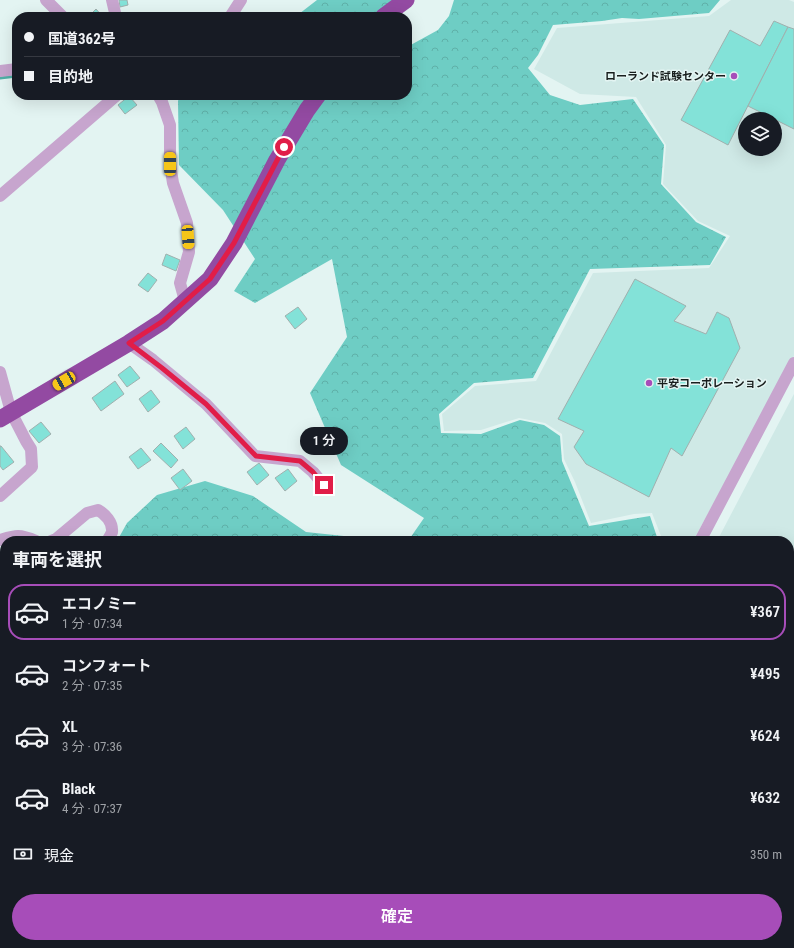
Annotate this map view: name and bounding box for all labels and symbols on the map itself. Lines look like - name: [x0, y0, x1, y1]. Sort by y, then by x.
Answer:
- place label: ローランド試験センター: [605, 70, 726, 83]
- marker: ローランド試験センター: [729, 71, 739, 81]
- route start: [275, 138, 293, 156]
- car: [164, 152, 176, 176]
- car: [181, 225, 195, 249]
- car: [51, 370, 77, 392]
- place label: 平安コーポレーション: [657, 377, 767, 390]
- marker: 平安コーポレーション: [644, 378, 654, 388]
- callout: 1 分: [300, 427, 348, 455]
- route end: [315, 476, 333, 494]

